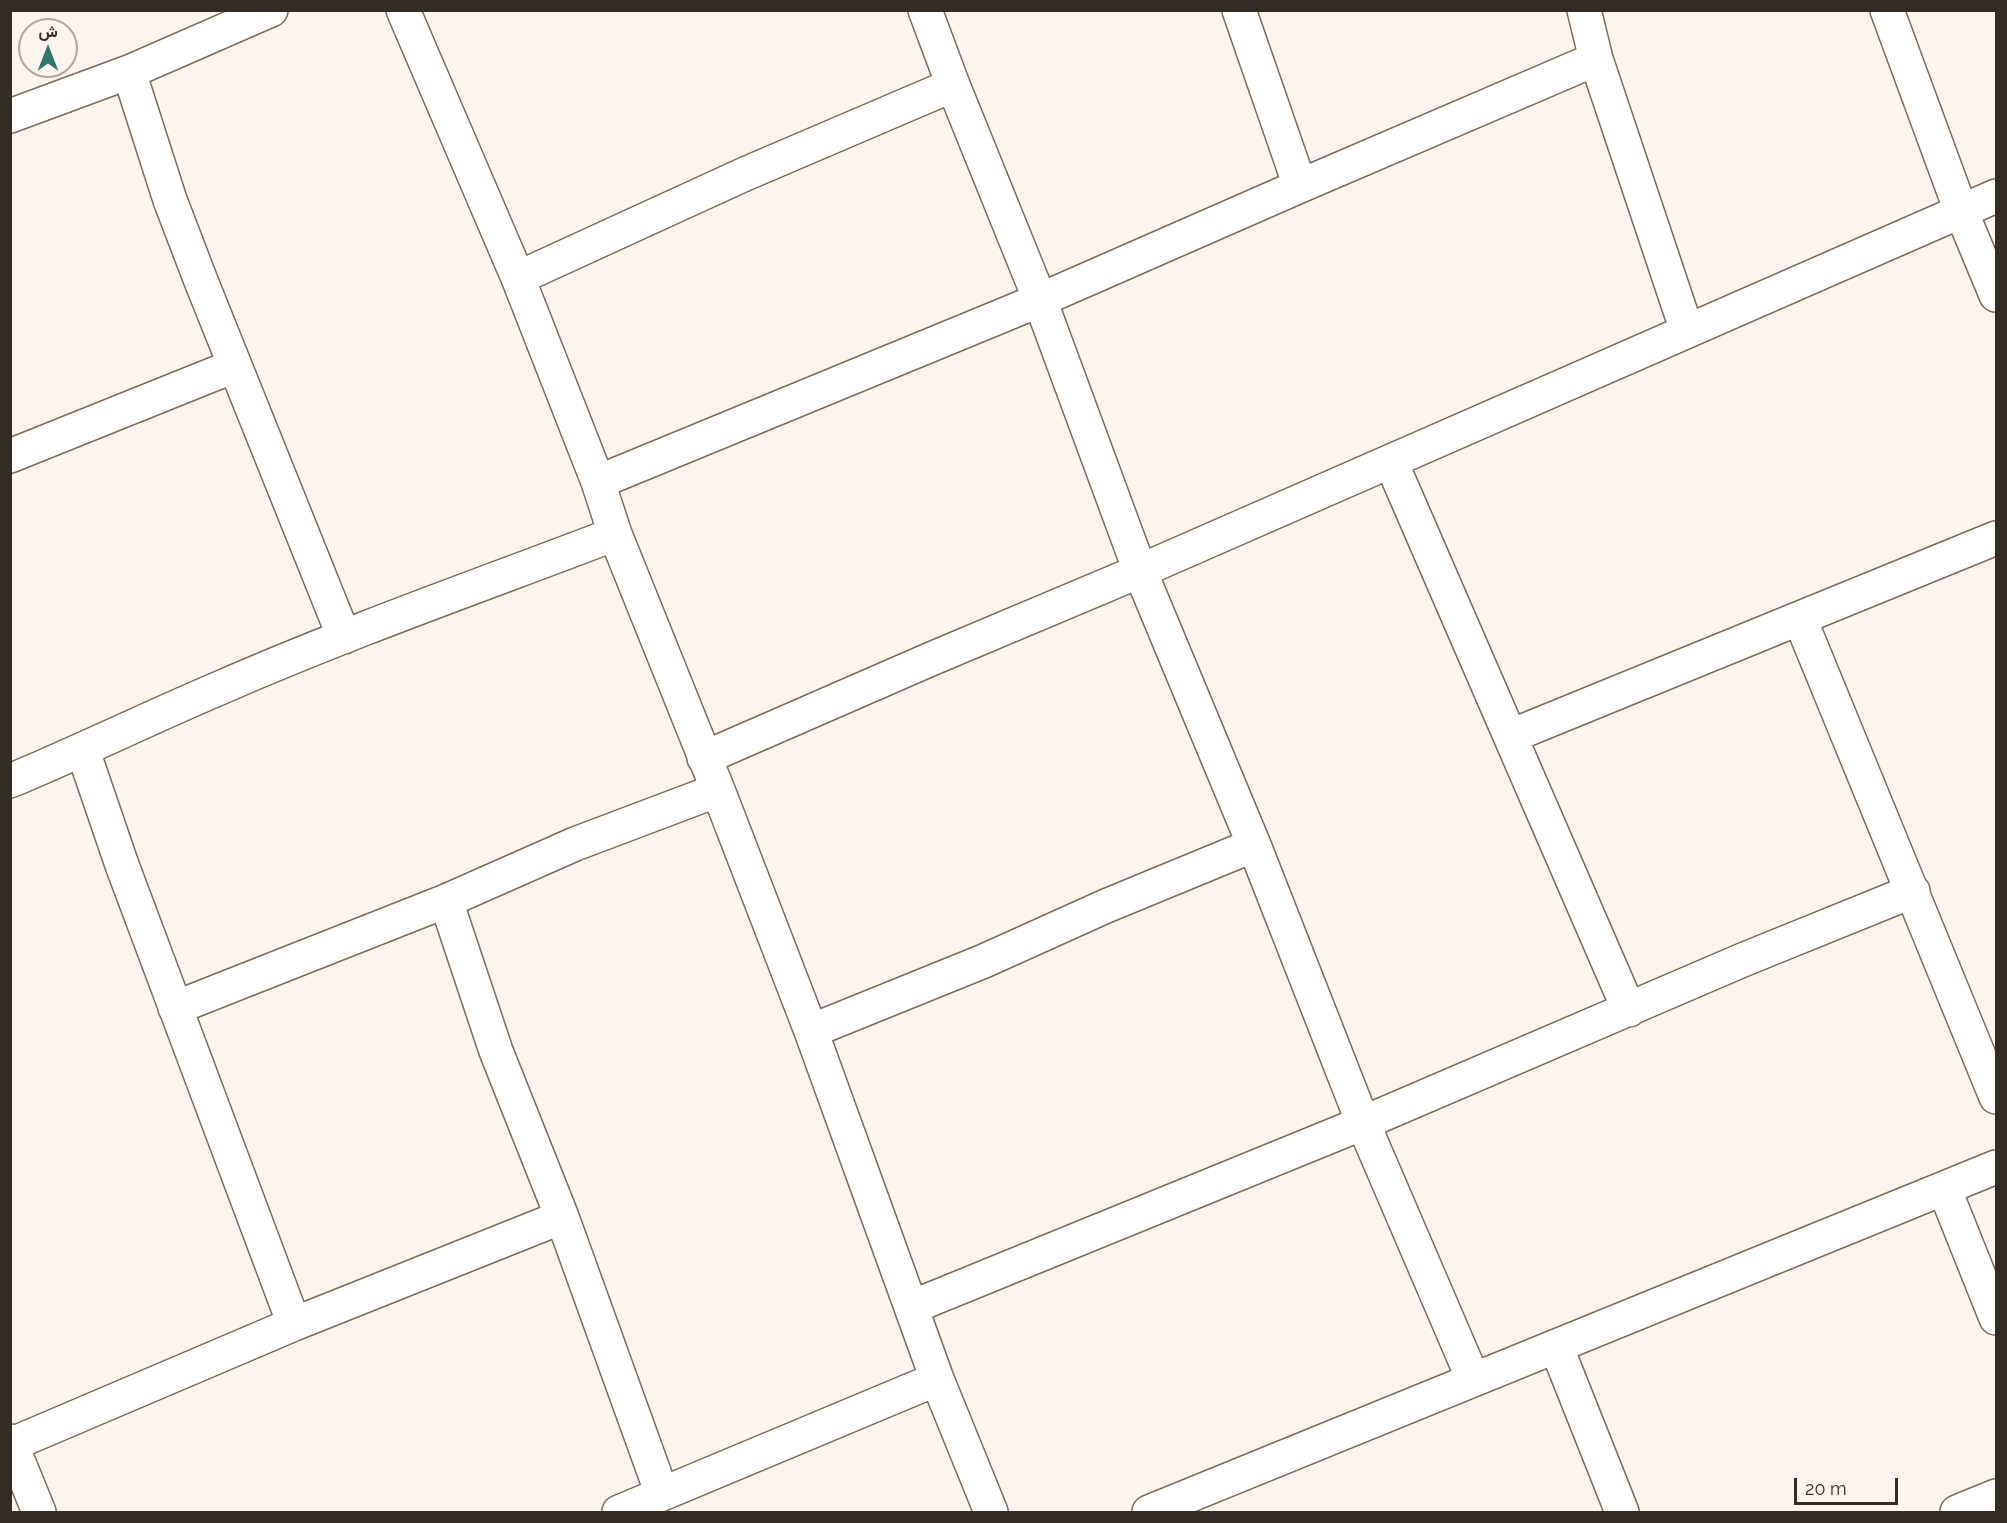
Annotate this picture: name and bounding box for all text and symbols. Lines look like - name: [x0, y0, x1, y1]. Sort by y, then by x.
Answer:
- north arrow: [18, 18, 78, 78]
- text: ش: [38, 22, 58, 41]
- scale bar: [1797, 1466, 1900, 1504]
- text: 20 m: [1805, 1478, 1847, 1499]

